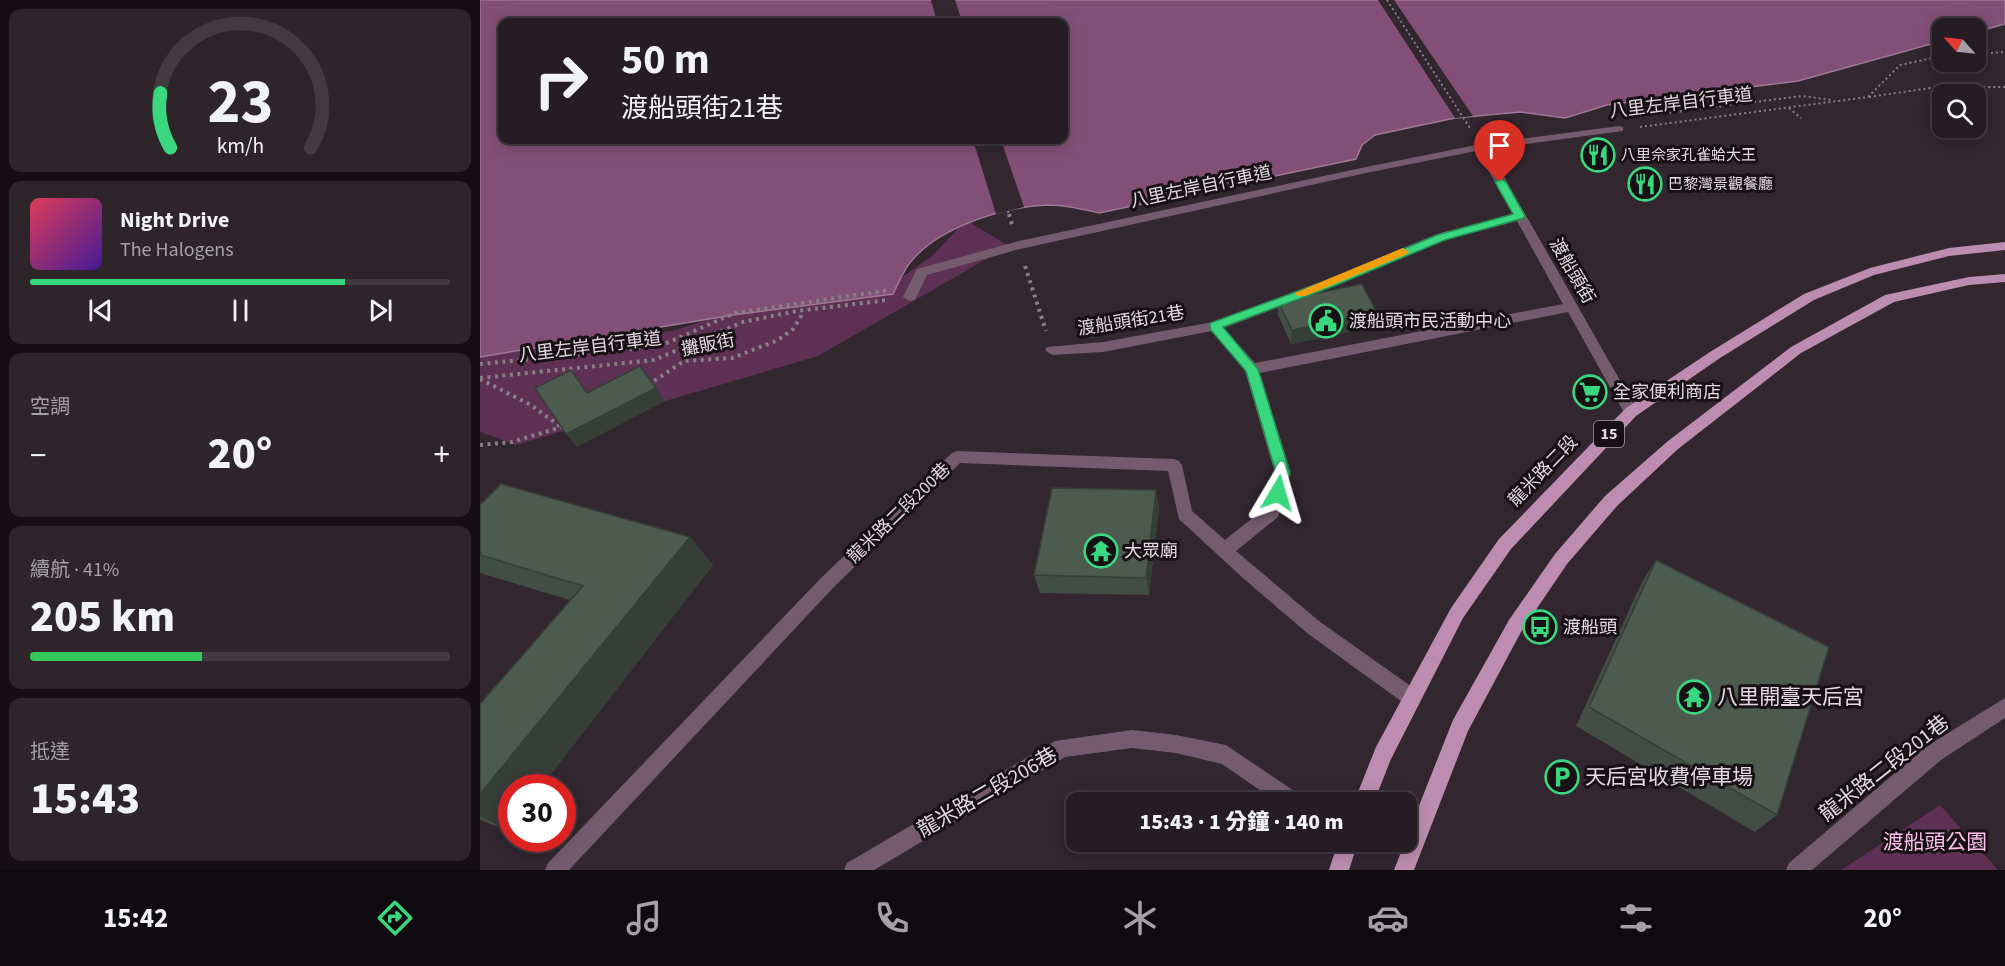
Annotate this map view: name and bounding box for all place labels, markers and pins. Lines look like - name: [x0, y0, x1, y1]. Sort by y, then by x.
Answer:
- pin: [1474, 120, 1525, 182]
- restaurant icon: 八里佘家孔雀蛤大王: [1580, 137, 1616, 173]
- place label: 八里佘家孔雀蛤大王: [1621, 145, 1756, 166]
- restaurant icon: 巴黎灣景觀餐廳: [1627, 166, 1663, 202]
- place label: 巴黎灣景觀餐廳: [1668, 174, 1773, 195]
- public building icon: 渡船頭市民活動中心: [1308, 303, 1344, 339]
- place label: 渡船頭市民活動中心: [1349, 309, 1511, 334]
- supermarket icon: 全家便利商店: [1572, 374, 1608, 410]
- place label: 全家便利商店: [1613, 380, 1721, 405]
- temple icon: 大眾廟: [1083, 533, 1119, 569]
- place label: 大眾廟: [1124, 539, 1178, 564]
- bus stop icon: 渡船頭: [1522, 609, 1558, 645]
- place label: 渡船頭: [1563, 615, 1617, 640]
- temple icon: 八里開臺天后宮: [1676, 679, 1712, 715]
- place label: 八里開臺天后宮: [1717, 682, 1864, 712]
- parking icon: 天后宮收費停車場: [1544, 759, 1580, 795]
- place label: 天后宮收費停車場: [1585, 762, 1753, 792]

